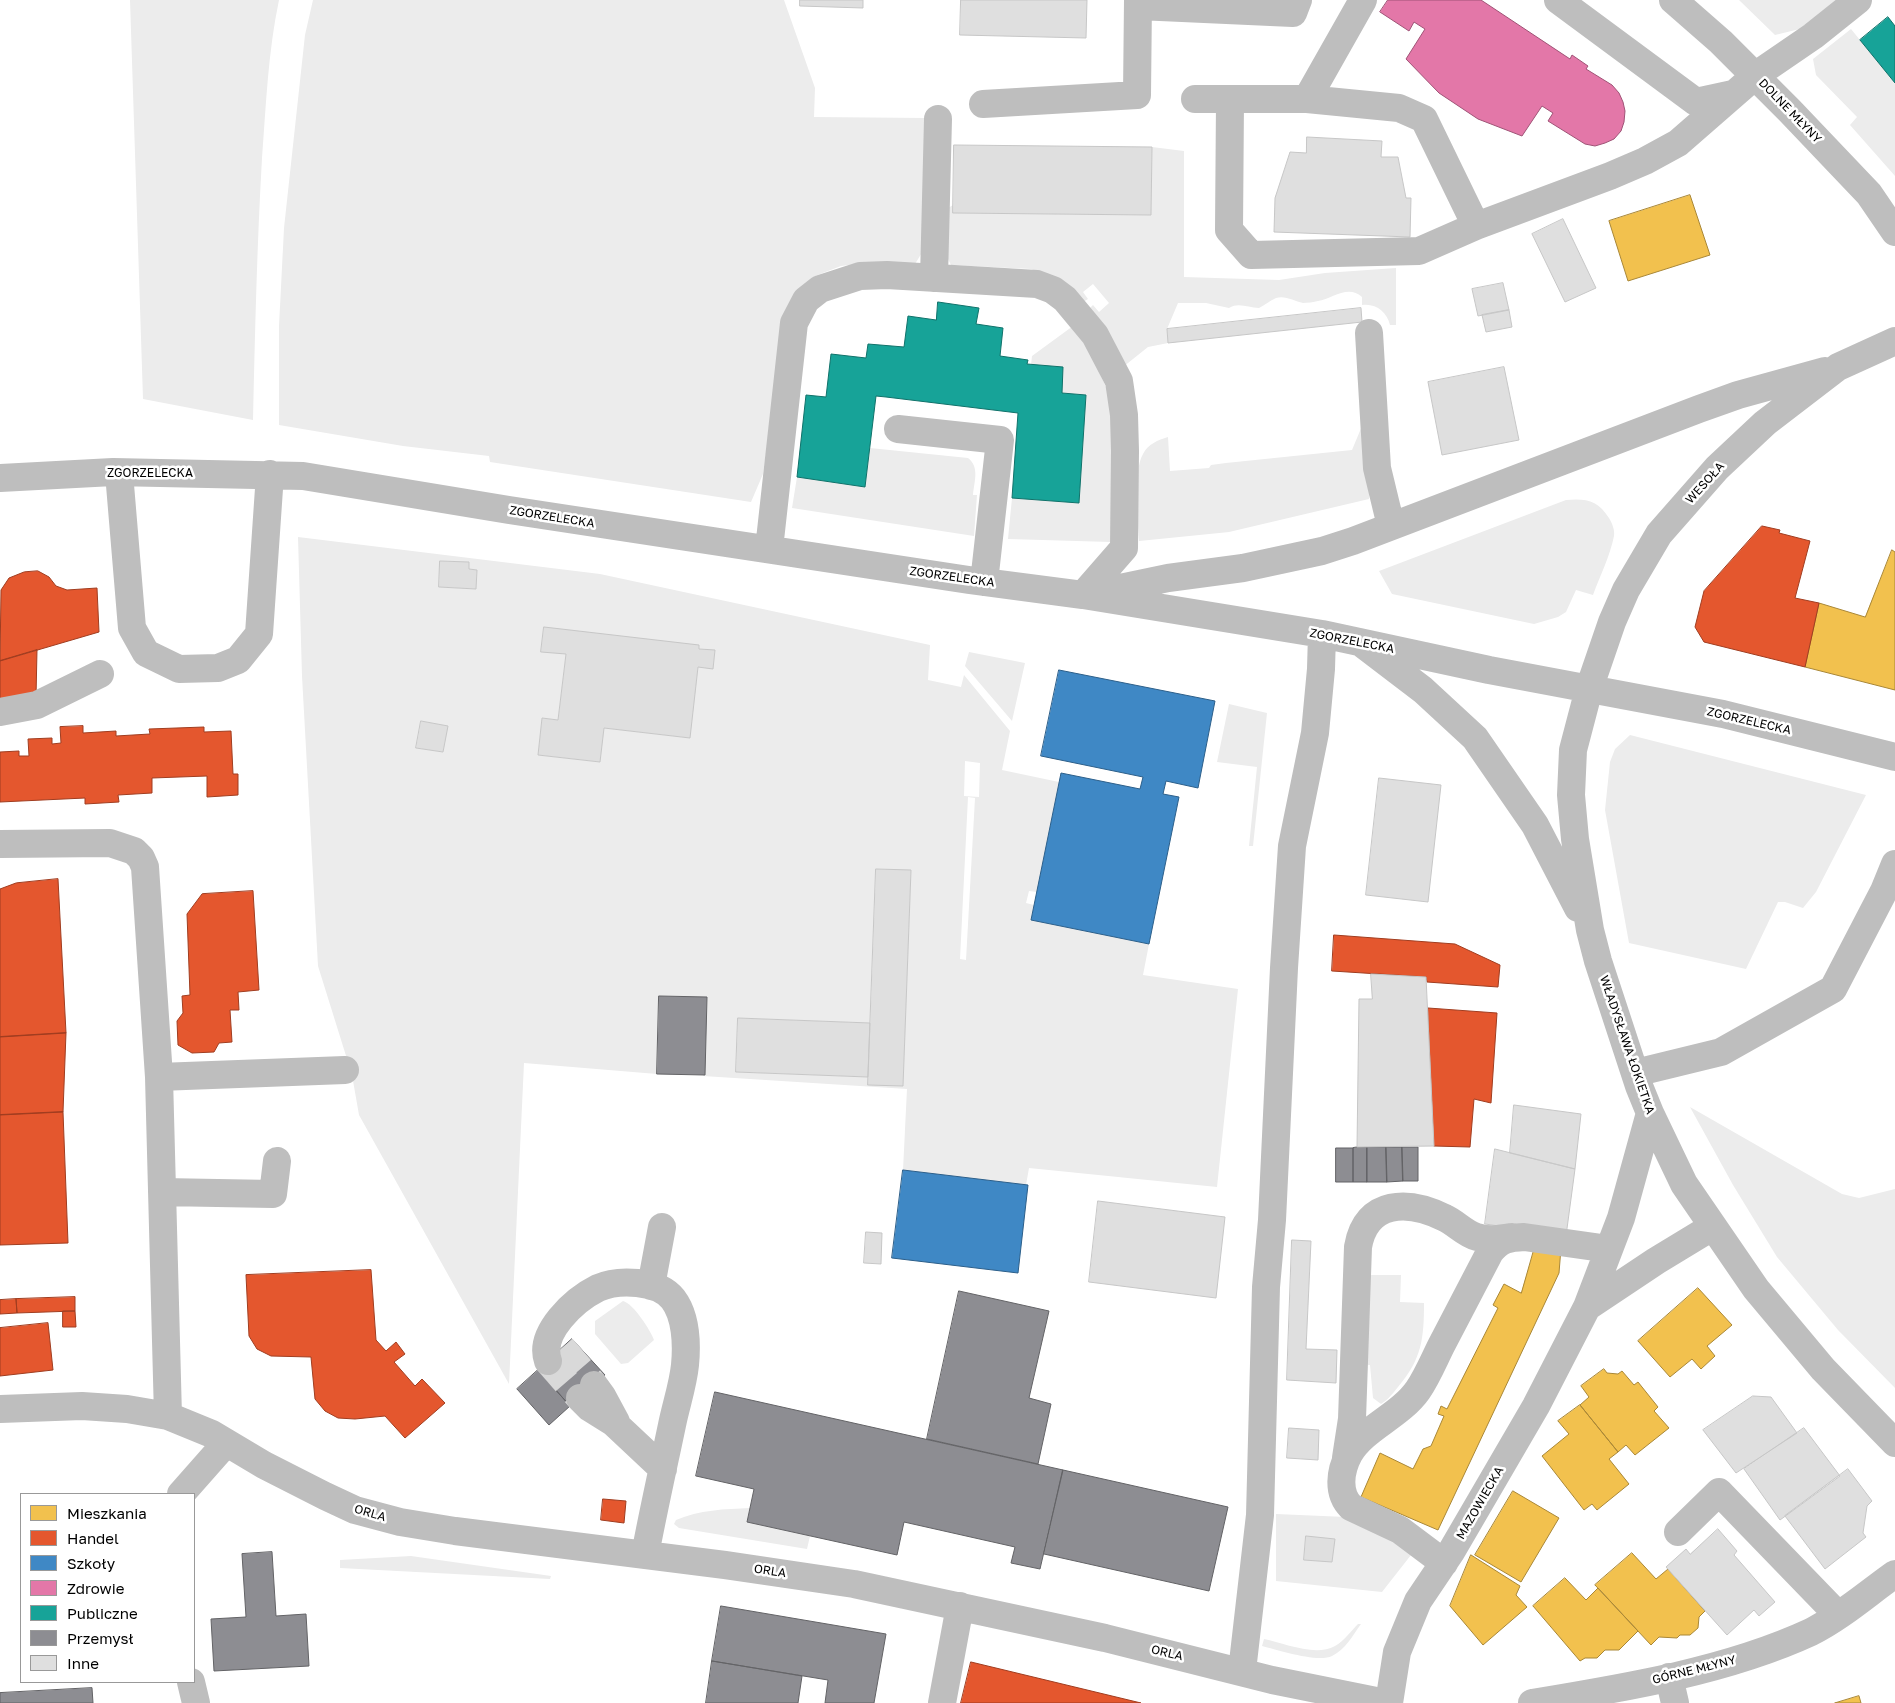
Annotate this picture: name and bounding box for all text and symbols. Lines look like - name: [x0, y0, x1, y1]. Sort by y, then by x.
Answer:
- street label: DOLNE MŁYNY: [1756, 76, 1824, 146]
- street label: WESOŁA: [1683, 459, 1727, 507]
- street label: ZGORZELECKA: [107, 466, 193, 480]
- street label: ZGORZELECKA: [508, 503, 596, 531]
- street label: ZGORZELECKA: [908, 564, 996, 590]
- street label: ZGORZELECKA: [1308, 626, 1396, 656]
- street label: ZGORZELECKA: [1706, 704, 1792, 738]
- street label: WŁADYSŁAWA ŁOKIETKA: [1596, 974, 1658, 1116]
- street label: MAZOWIECKA: [1453, 1464, 1507, 1542]
- legend: [20, 1493, 195, 1683]
- street label: ORLA: [353, 1502, 387, 1524]
- text: Mieszkania: [67, 1504, 147, 1522]
- text: Handel: [67, 1529, 119, 1547]
- text: Szkoły: [67, 1554, 115, 1572]
- street label: ORLA: [753, 1562, 787, 1580]
- text: Zdrowie: [67, 1579, 124, 1597]
- text: Publiczne: [67, 1604, 138, 1622]
- text: Przemysł: [67, 1629, 134, 1647]
- street label: ORLA: [1150, 1642, 1184, 1664]
- street label: GÓRNE MŁYNY: [1651, 1653, 1737, 1687]
- text: Inne: [67, 1654, 99, 1672]

